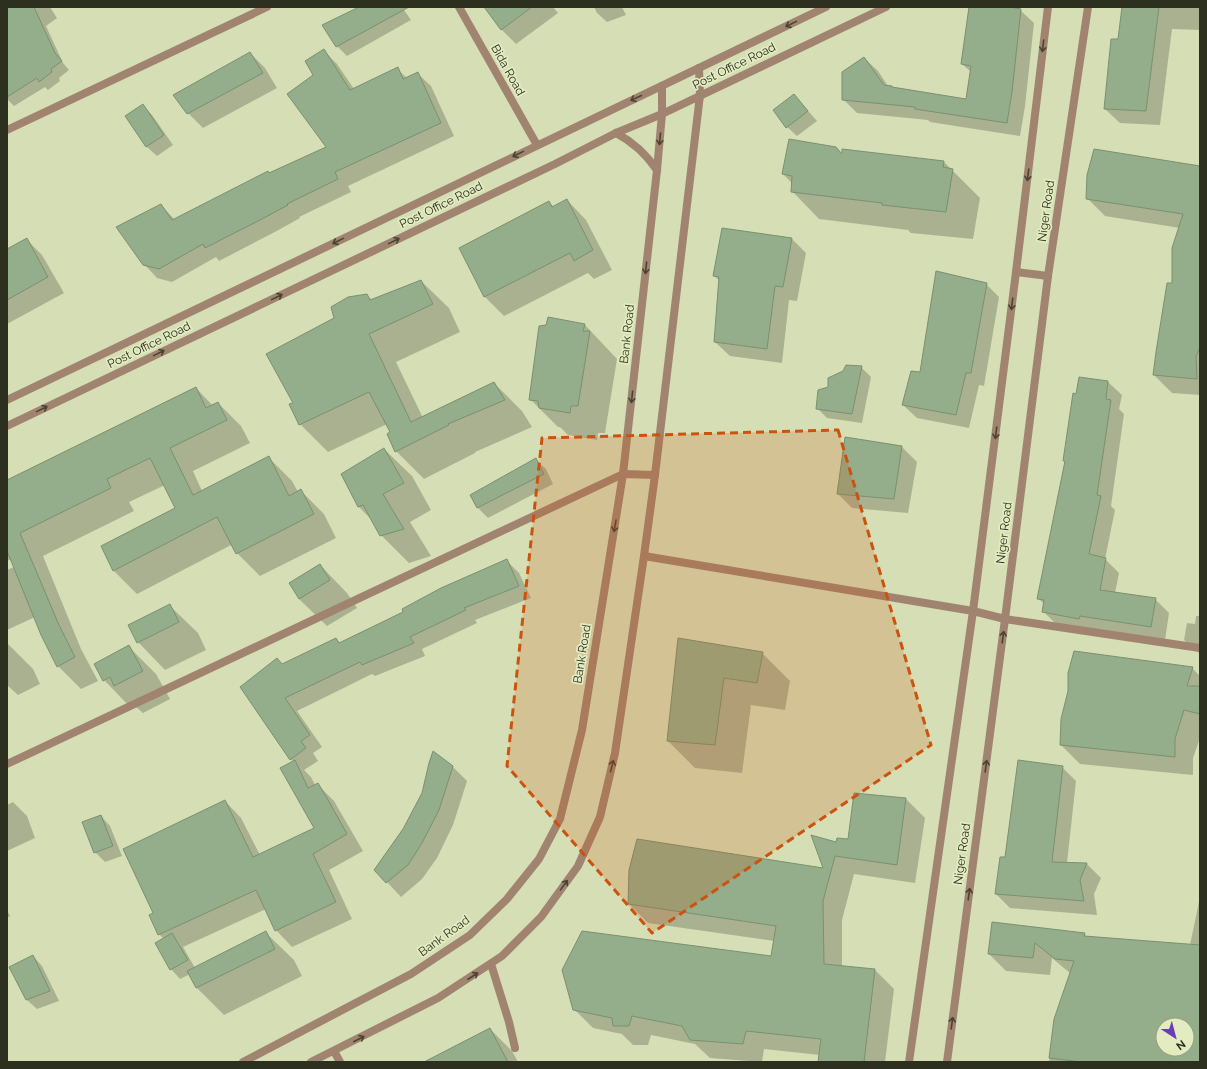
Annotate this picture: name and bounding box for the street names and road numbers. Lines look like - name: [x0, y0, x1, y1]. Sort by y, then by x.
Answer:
- street label: Post Office Road: [690, 40, 778, 92]
- street label: Bida Road: [488, 42, 528, 98]
- street label: Post Office Road: [397, 179, 485, 231]
- street label: Niger Road: [1035, 179, 1057, 243]
- street label: Bank Road: [617, 304, 637, 364]
- street label: Post Office Road: [105, 319, 193, 371]
- street label: Niger Road: [993, 501, 1015, 565]
- street label: Bank Road: [570, 623, 594, 685]
- street label: Niger Road: [951, 822, 973, 886]
- street label: Bank Road: [416, 913, 472, 959]

